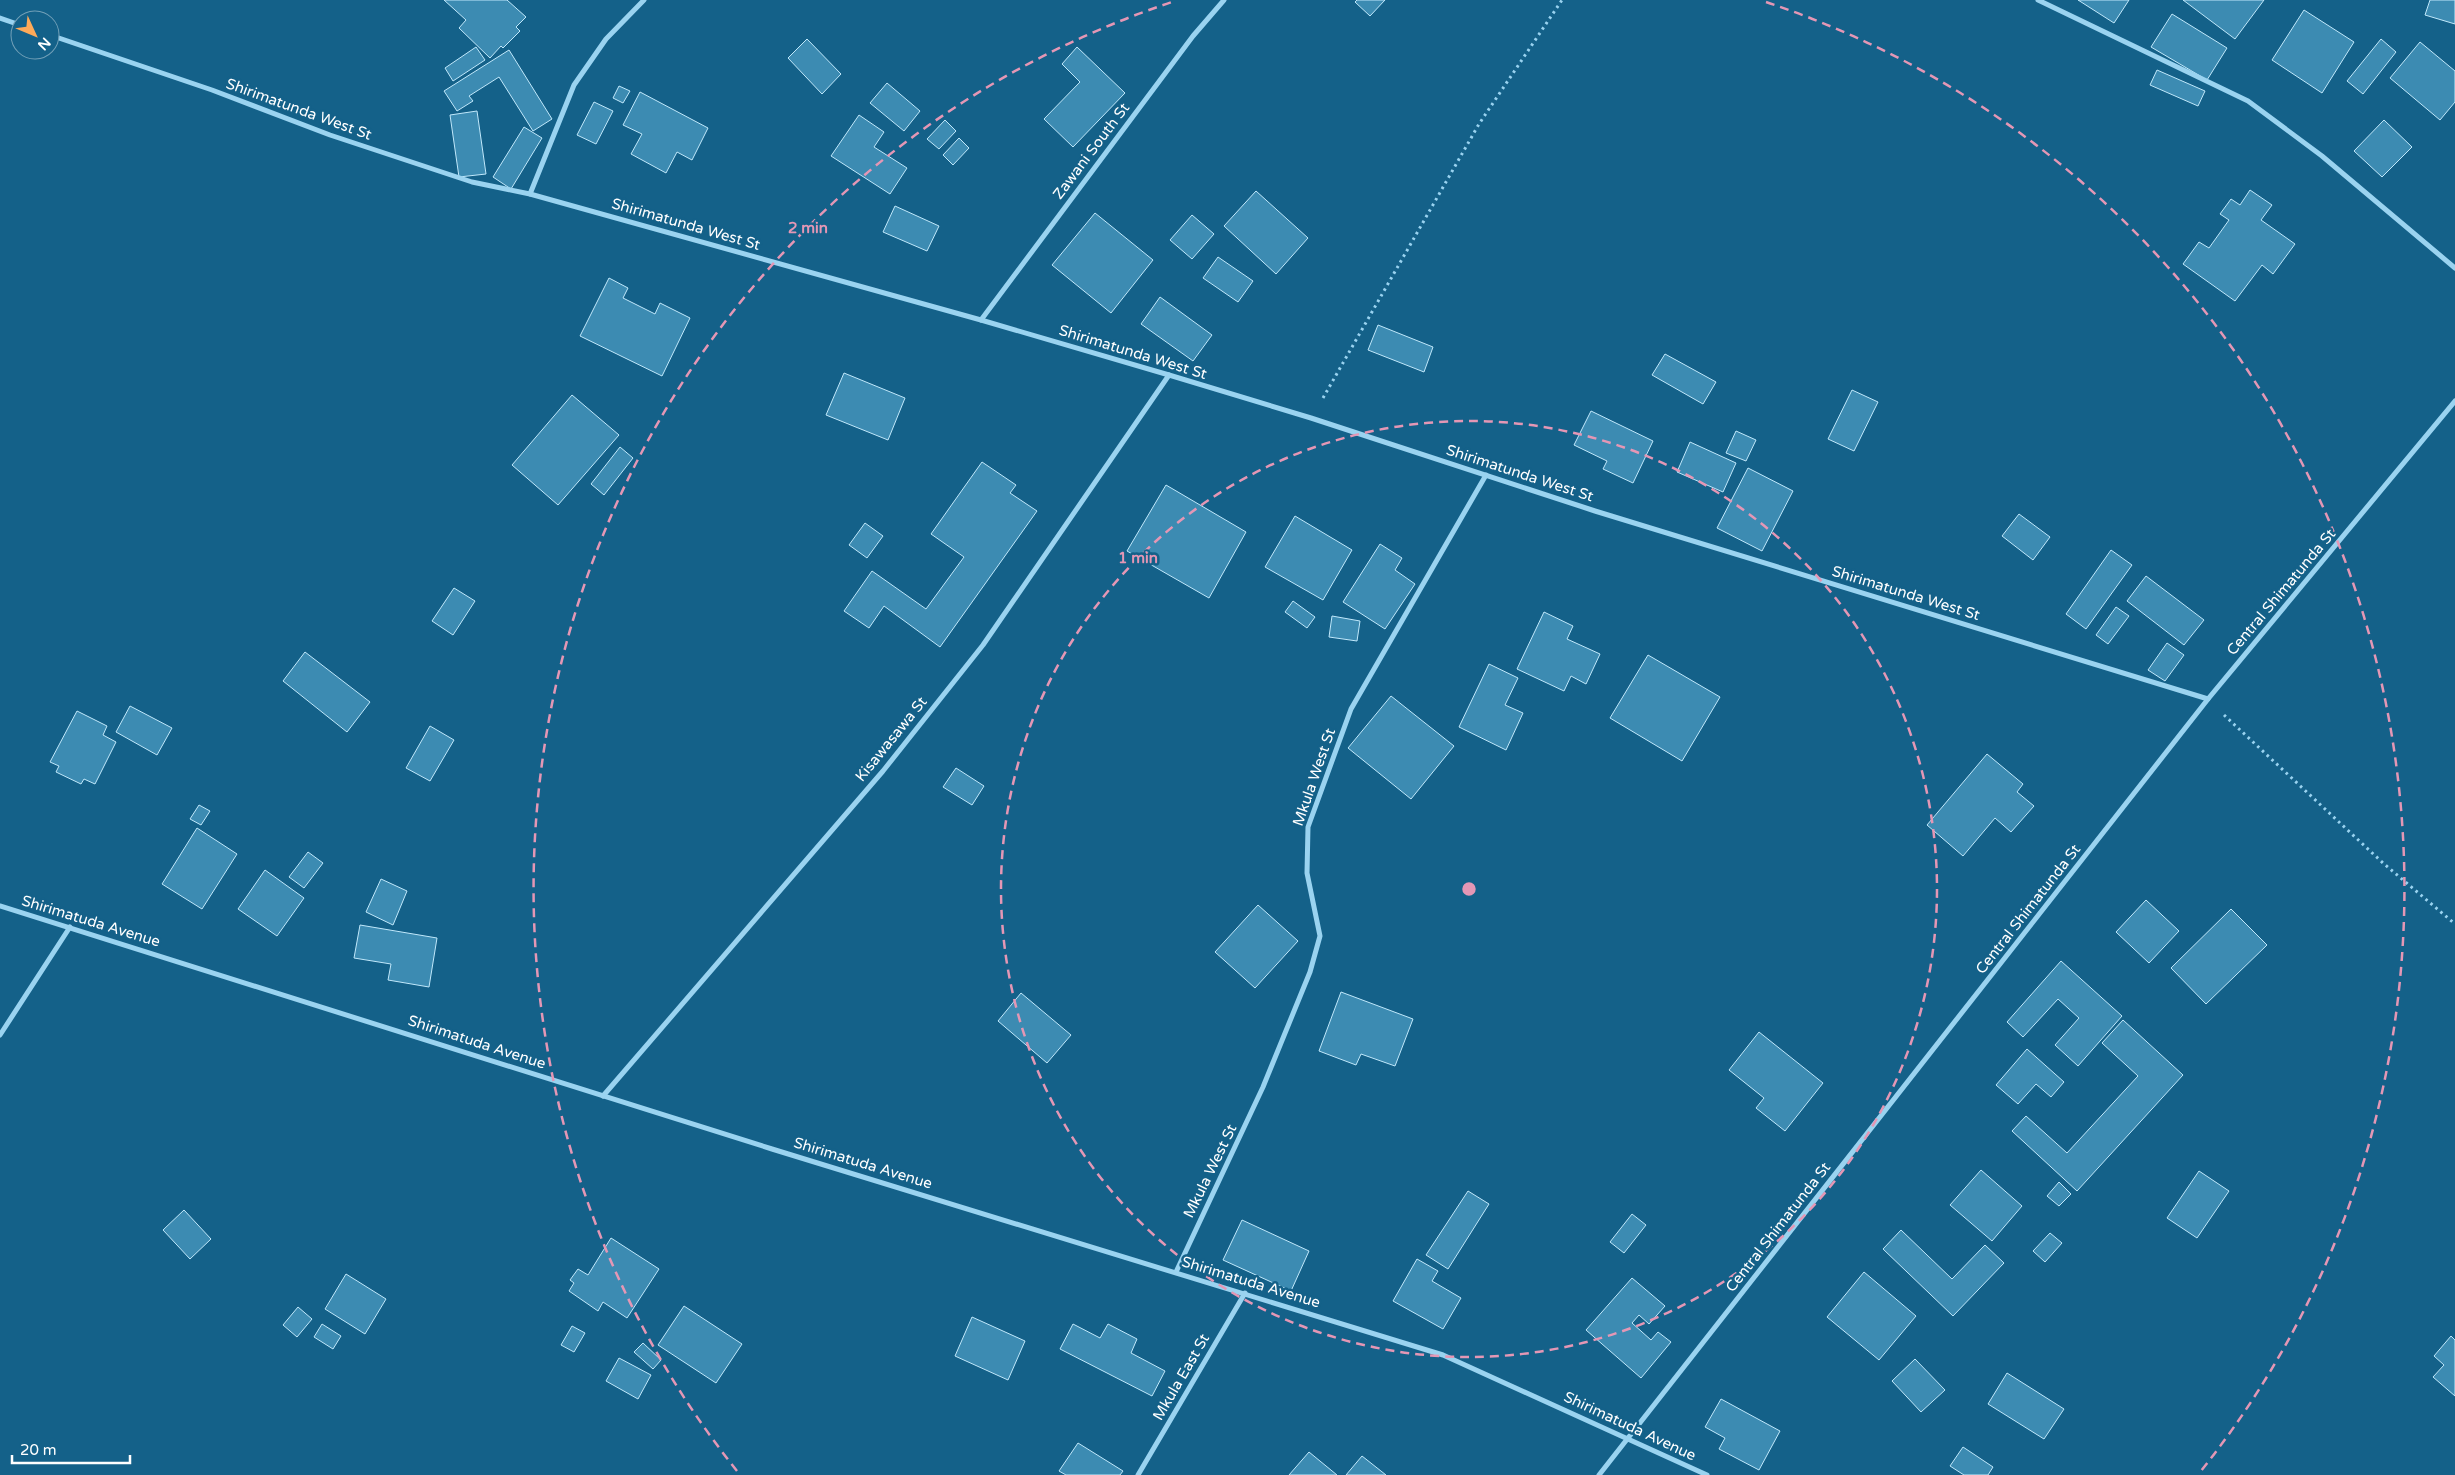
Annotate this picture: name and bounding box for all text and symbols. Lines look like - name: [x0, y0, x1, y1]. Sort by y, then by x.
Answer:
- north arrow: [10, 10, 60, 60]
- text: N: [34, 34, 54, 54]
- street label: Shirimatunda West St: [224, 74, 375, 144]
- street label: Zawani South St: [1049, 99, 1133, 203]
- street label: Shirimatunda West St: [610, 194, 763, 254]
- text: 2 min: [788, 219, 828, 237]
- street label: Shirimatunda West St: [1057, 321, 1209, 383]
- street label: Shirimatunda West St: [1444, 441, 1596, 505]
- street label: Central Shimatunda St: [2223, 525, 2339, 659]
- text: 1 min: [1118, 549, 1158, 567]
- street label: Shirimatunda West St: [1830, 562, 1982, 624]
- street label: Kisawasawa St: [851, 693, 931, 785]
- street label: Mkula West St: [1289, 726, 1339, 828]
- street label: Central Shimatunda St: [1972, 840, 2084, 977]
- centre of rings: [1460, 880, 1478, 898]
- street label: Shirimatuda Avenue: [20, 891, 162, 951]
- street label: Shirimatuda Avenue: [406, 1011, 548, 1073]
- street label: Mkula West St: [1180, 1121, 1241, 1221]
- street label: Shirimatuda Avenue: [792, 1133, 934, 1193]
- street label: Central Shimatunda St: [1722, 1158, 1834, 1295]
- street label: Shirimatuda Avenue: [1180, 1252, 1322, 1312]
- street label: Mkula East St: [1149, 1330, 1213, 1424]
- street label: Shirimatuda Avenue: [1561, 1387, 1699, 1465]
- scale bar: [12, 1432, 130, 1464]
- text: 20 m: [20, 1441, 57, 1459]

